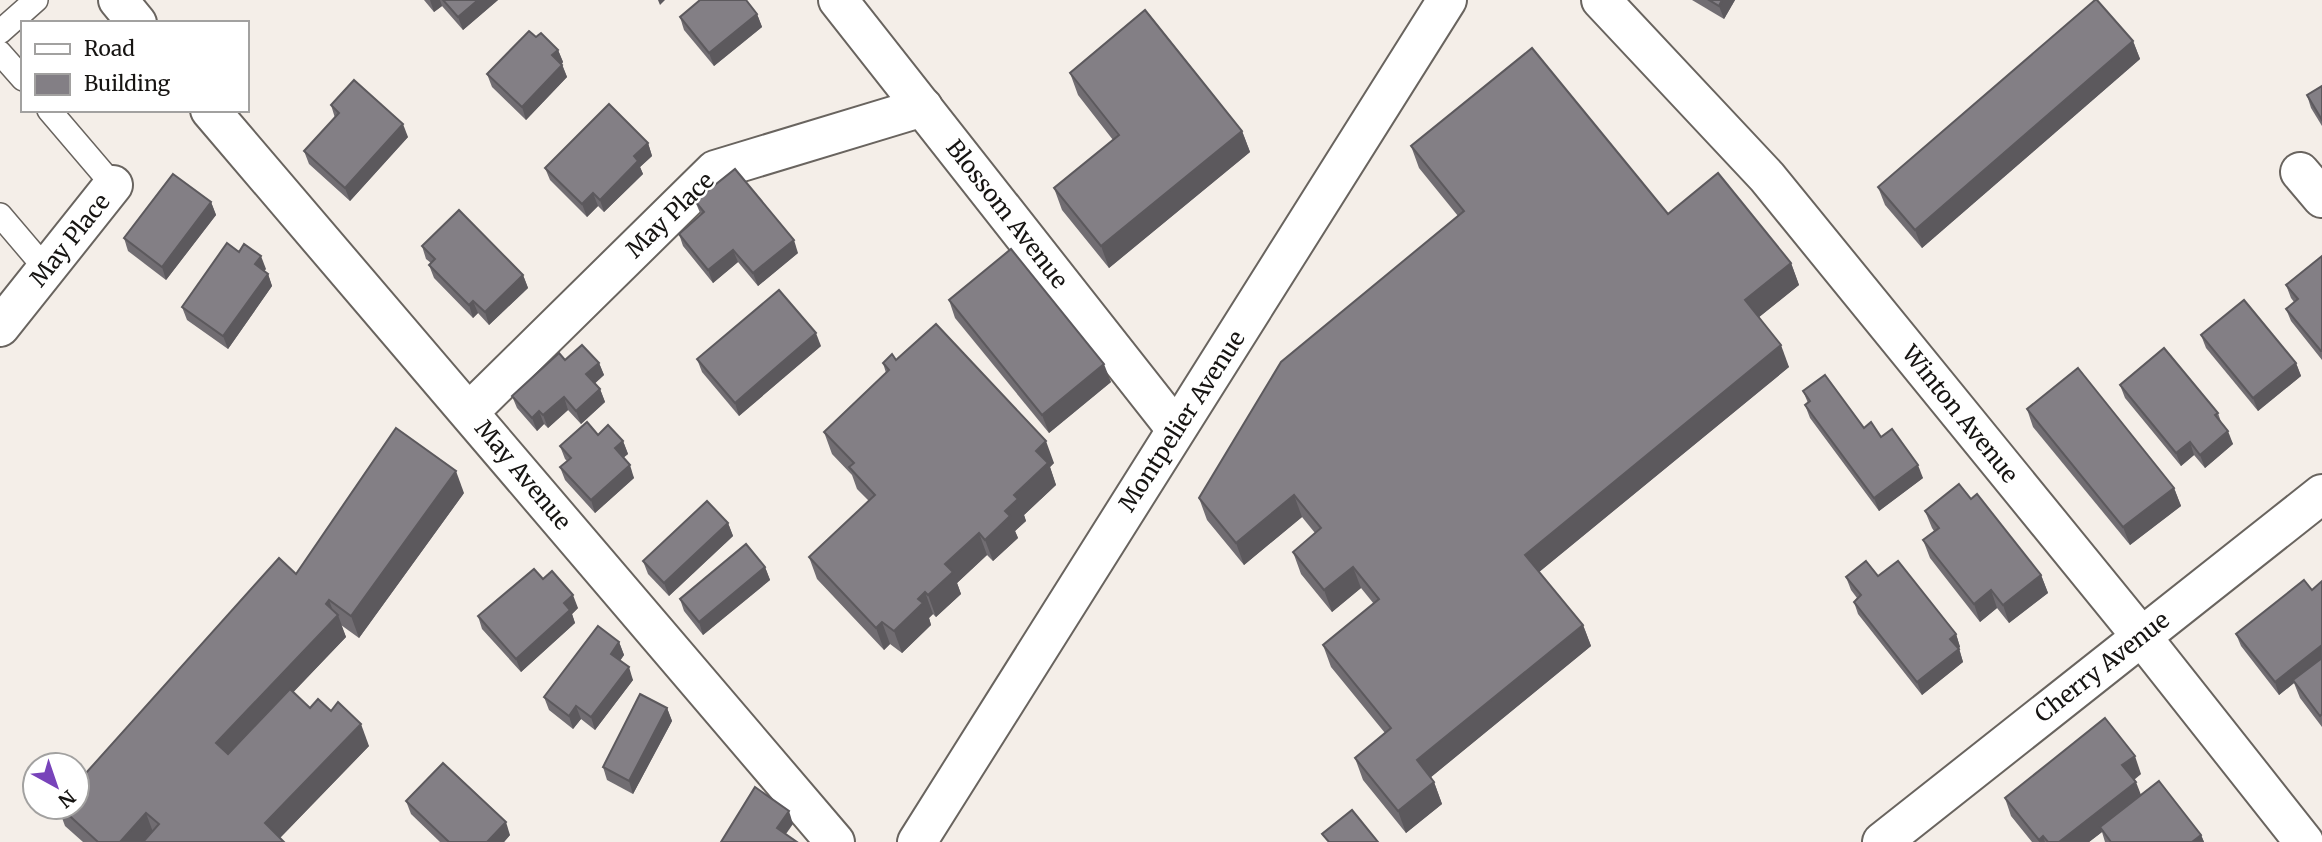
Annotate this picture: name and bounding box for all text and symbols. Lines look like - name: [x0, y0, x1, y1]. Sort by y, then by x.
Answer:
- legend: [21, 21, 248, 112]
- text: Road: [84, 35, 135, 62]
- text: Building: [84, 70, 171, 97]
- street label: Blossom Avenue: [940, 134, 1074, 294]
- street label: May Place: [620, 166, 720, 264]
- street label: May Place: [23, 187, 116, 292]
- street label: Montpelier Avenue: [1112, 325, 1251, 517]
- street label: Winton Avenue: [1895, 338, 2025, 488]
- street label: May Avenue: [469, 414, 578, 535]
- street label: Cherry Avenue: [2029, 605, 2175, 728]
- north arrow: [21, 751, 91, 821]
- text: N: [53, 785, 80, 813]

